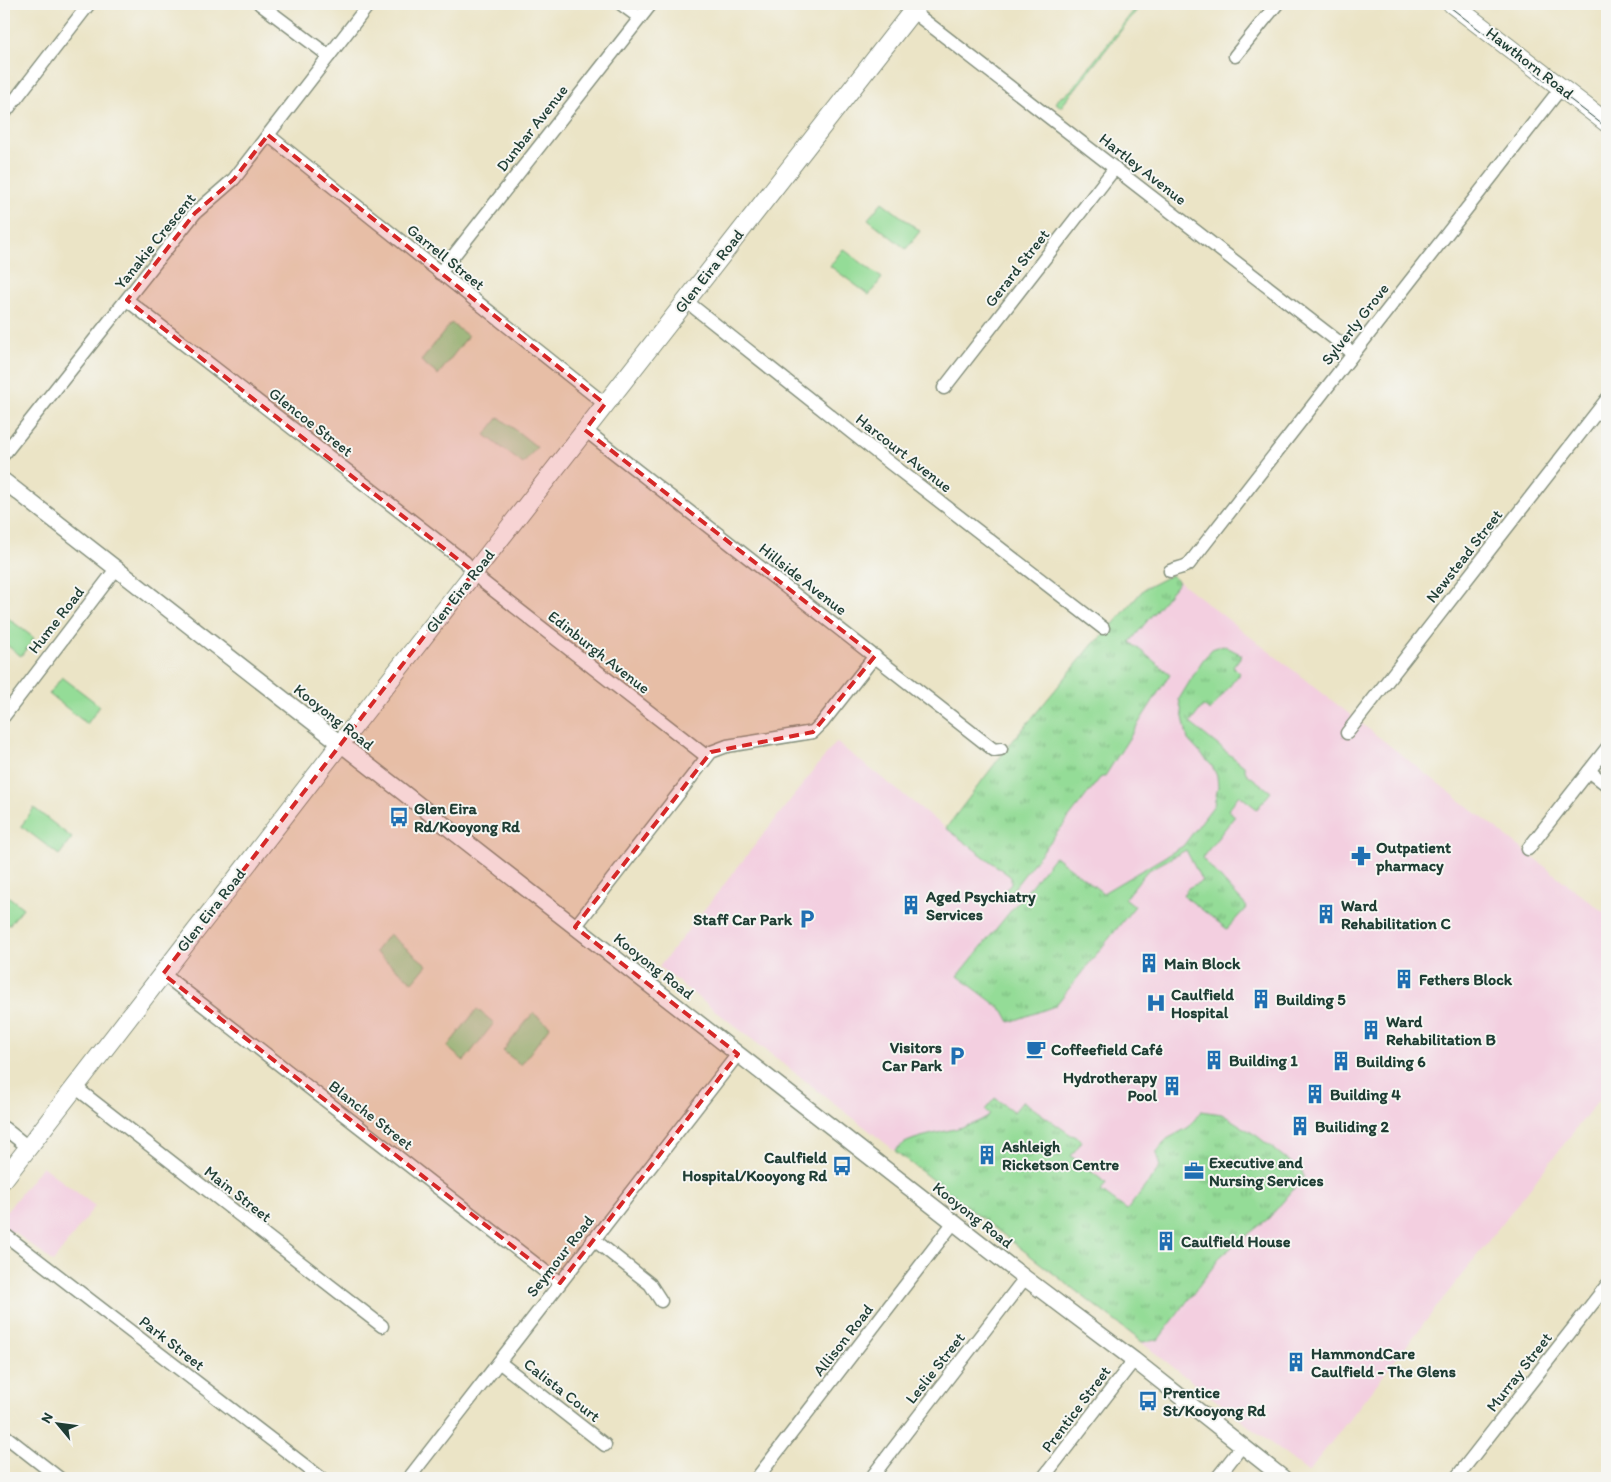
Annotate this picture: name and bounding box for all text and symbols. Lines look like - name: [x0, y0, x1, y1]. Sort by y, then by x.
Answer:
- street label: Hawthorn Road: [1482, 23, 1578, 103]
- street label: Dunbar Avenue: [492, 81, 572, 175]
- street label: Hartley Avenue: [1095, 129, 1191, 209]
- street label: Yanakie Crescent: [110, 189, 200, 293]
- street label: Garrell Street: [403, 220, 489, 294]
- street label: Glen Eira Road: [670, 225, 748, 317]
- street label: Gerard Street: [981, 225, 1053, 311]
- street label: Sylverly Grove: [1317, 279, 1393, 369]
- street label: Glencoe Street: [265, 383, 357, 461]
- street label: Harcourt Avenue: [852, 410, 956, 497]
- street label: Newstead Street: [1422, 505, 1506, 607]
- street label: Hillside Avenue: [755, 539, 851, 619]
- street label: Glen Eira Road: [421, 545, 499, 637]
- street label: Hume Road: [24, 582, 88, 657]
- street label: Edinburgh Avenue: [544, 606, 654, 698]
- street label: Kooyong Road: [290, 680, 378, 754]
- place label: Glen Eira Rd/Kooyong Rd: [414, 799, 520, 837]
- bus stop icon: Glen Eira Rd/Kooyong Rd: [388, 806, 410, 828]
- place label: Outpatient pharmacy: [1375, 838, 1451, 876]
- pharmacy icon: Outpatient pharmacy: [1350, 845, 1372, 867]
- street label: Glen Eira Road: [172, 864, 250, 956]
- place label: Aged Psychiatry Services: [925, 887, 1036, 924]
- building icon: Aged Psychiatry Services: [900, 894, 922, 916]
- place label: Ward Rehabilitation C: [1341, 896, 1451, 933]
- building icon: Ward Rehabilitation C: [1315, 903, 1337, 925]
- parking icon: Staff Car Park: [796, 908, 818, 930]
- place label: Staff Car Park: [693, 910, 793, 929]
- street label: Kooyong Road: [610, 929, 698, 1003]
- building icon: Main Block: [1138, 952, 1160, 974]
- place label: Main Block: [1164, 954, 1241, 973]
- building icon: Fethers Block: [1393, 968, 1415, 990]
- place label: Fethers Block: [1419, 970, 1513, 989]
- place label: Caulfield Hospital: [1171, 985, 1234, 1023]
- building icon: Building 5: [1250, 988, 1272, 1010]
- place label: Building 5: [1276, 990, 1346, 1010]
- hospital icon: Caulfield Hospital: [1145, 992, 1167, 1014]
- place label: Ward Rehabilitation B: [1386, 1012, 1496, 1049]
- building icon: Ward Rehabilitation B: [1360, 1019, 1382, 1041]
- place label: Visitors Car Park: [882, 1038, 943, 1075]
- cafe icon: Coffeefield Café: [1025, 1038, 1047, 1060]
- place label: Coffeefield Café: [1051, 1040, 1163, 1059]
- parking icon: Visitors Car Park: [946, 1045, 968, 1067]
- building icon: Building 1: [1203, 1049, 1225, 1071]
- building icon: Building 6: [1330, 1050, 1352, 1072]
- place label: Building 1: [1229, 1051, 1298, 1071]
- place label: Building 6: [1356, 1052, 1426, 1072]
- place label: Hydrotherapy Pool: [1063, 1068, 1157, 1105]
- building icon: Hydrotherapy Pool: [1161, 1075, 1183, 1097]
- street label: Blanche Street: [325, 1076, 417, 1154]
- building icon: Building 4: [1304, 1083, 1326, 1105]
- place label: Building 4: [1330, 1085, 1401, 1105]
- building icon: Builiding 2: [1289, 1115, 1311, 1137]
- place label: Builiding 2: [1315, 1117, 1389, 1137]
- place label: Ashleigh Ricketson Centre: [1001, 1137, 1119, 1174]
- building icon: Ashleigh Ricketson Centre: [976, 1144, 998, 1166]
- place label: Caulfield Hospital/Kooyong Rd: [682, 1148, 827, 1186]
- place label: Executive and Nursing Services: [1209, 1153, 1324, 1191]
- bus stop icon: Caulfield Hospital/Kooyong Rd: [831, 1155, 853, 1177]
- office icon: Executive and Nursing Services: [1183, 1160, 1205, 1182]
- street label: Main Street: [200, 1162, 276, 1226]
- street label: Kooyong Road: [929, 1178, 1017, 1252]
- street label: Seymour Road: [522, 1211, 598, 1301]
- building icon: Caulfield House: [1155, 1230, 1177, 1252]
- place label: Caulfield House: [1181, 1232, 1291, 1251]
- street label: Allison Road: [809, 1300, 877, 1380]
- street label: Park Street: [136, 1312, 208, 1374]
- street label: Leslie Street: [901, 1329, 969, 1407]
- street label: Murray Street: [1482, 1329, 1556, 1415]
- place label: HammondCare Caulfield - The Glens: [1311, 1344, 1456, 1381]
- building icon: HammondCare Caulfield - The Glens: [1285, 1351, 1307, 1373]
- street label: Calista Court: [520, 1354, 604, 1426]
- street label: Prentice Street: [1037, 1362, 1115, 1456]
- place label: Prentice St/Kooyong Rd: [1163, 1383, 1266, 1421]
- bus stop icon: Prentice St/Kooyong Rd: [1137, 1390, 1159, 1412]
- north arrow: [32, 1400, 82, 1450]
- text: N: [37, 1410, 57, 1426]

